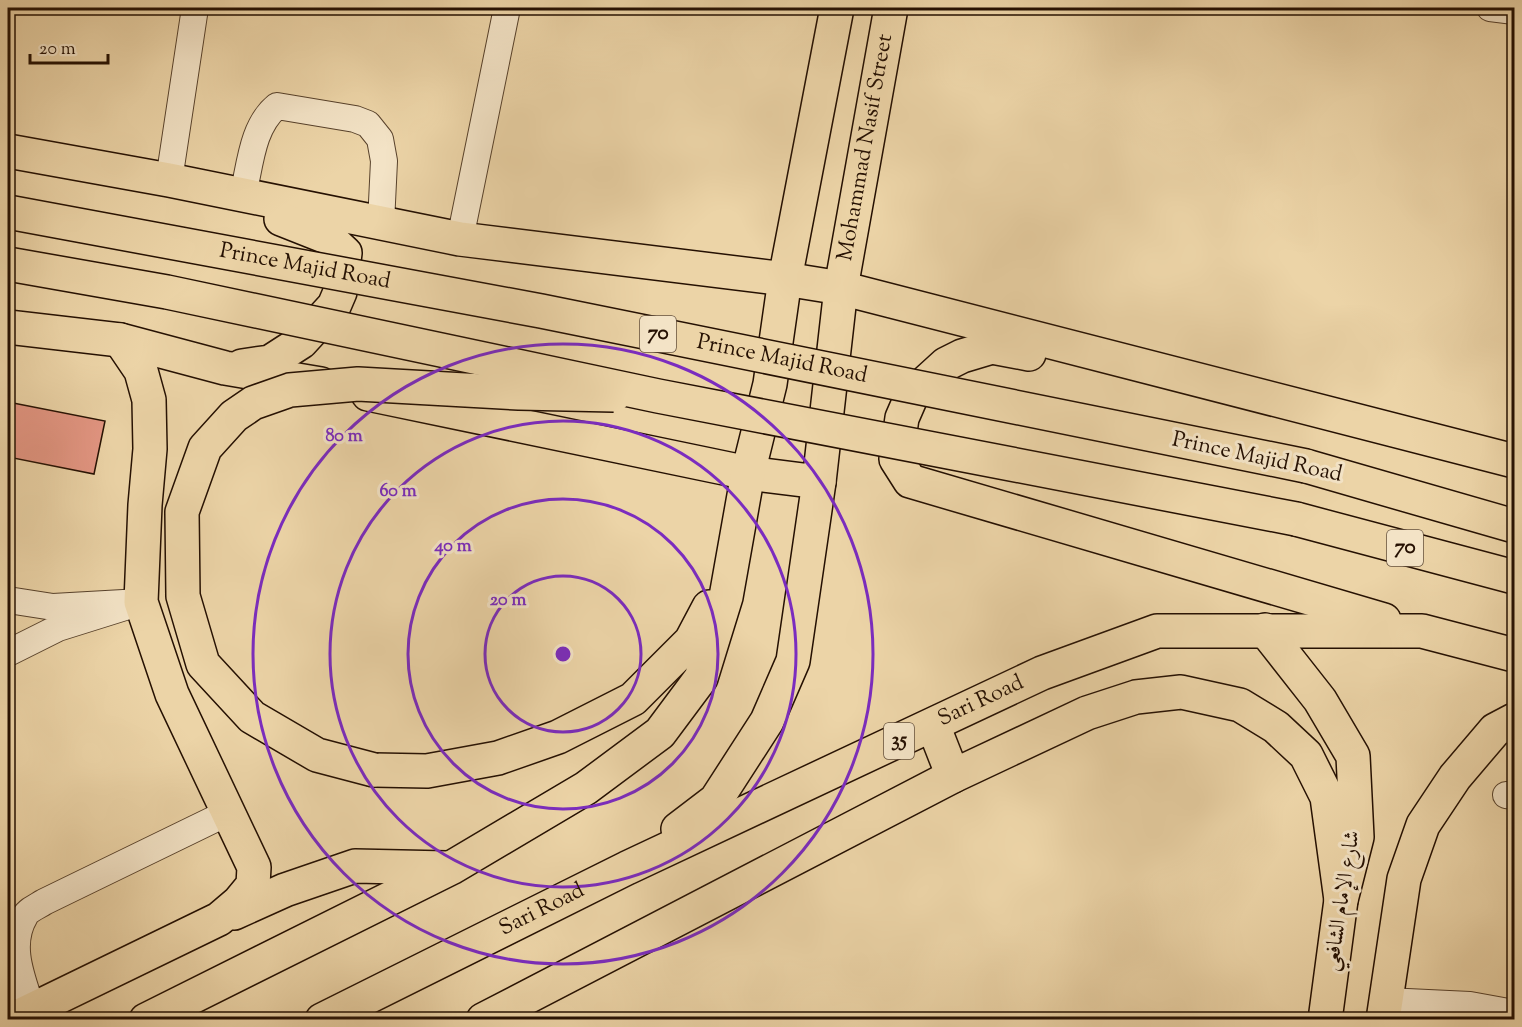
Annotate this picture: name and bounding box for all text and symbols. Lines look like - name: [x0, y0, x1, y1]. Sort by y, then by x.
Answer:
- scale bar: [30, 27, 108, 65]
- street label: Mohammad Nasif Street: [830, 31, 902, 264]
- text: 20 m: [39, 37, 76, 63]
- street label: Prince Majid Road: [217, 236, 393, 299]
- road number: 70: [640, 316, 676, 352]
- street label: Prince Majid Road: [694, 327, 870, 393]
- text: 80 m: [325, 424, 363, 450]
- street label: Prince Majid Road: [1169, 424, 1345, 492]
- text: 60 m: [379, 479, 417, 505]
- road number: 70: [1387, 530, 1423, 566]
- text: 40 m: [433, 534, 472, 560]
- text: 20 m: [490, 588, 526, 614]
- centre of rings: [553, 644, 573, 664]
- street label: Sari Road: [933, 668, 1029, 736]
- road number: 35: [884, 723, 914, 759]
- street label: شارع الإمام الشافعي: [1316, 828, 1372, 974]
- street label: Sari Road: [494, 876, 590, 945]

